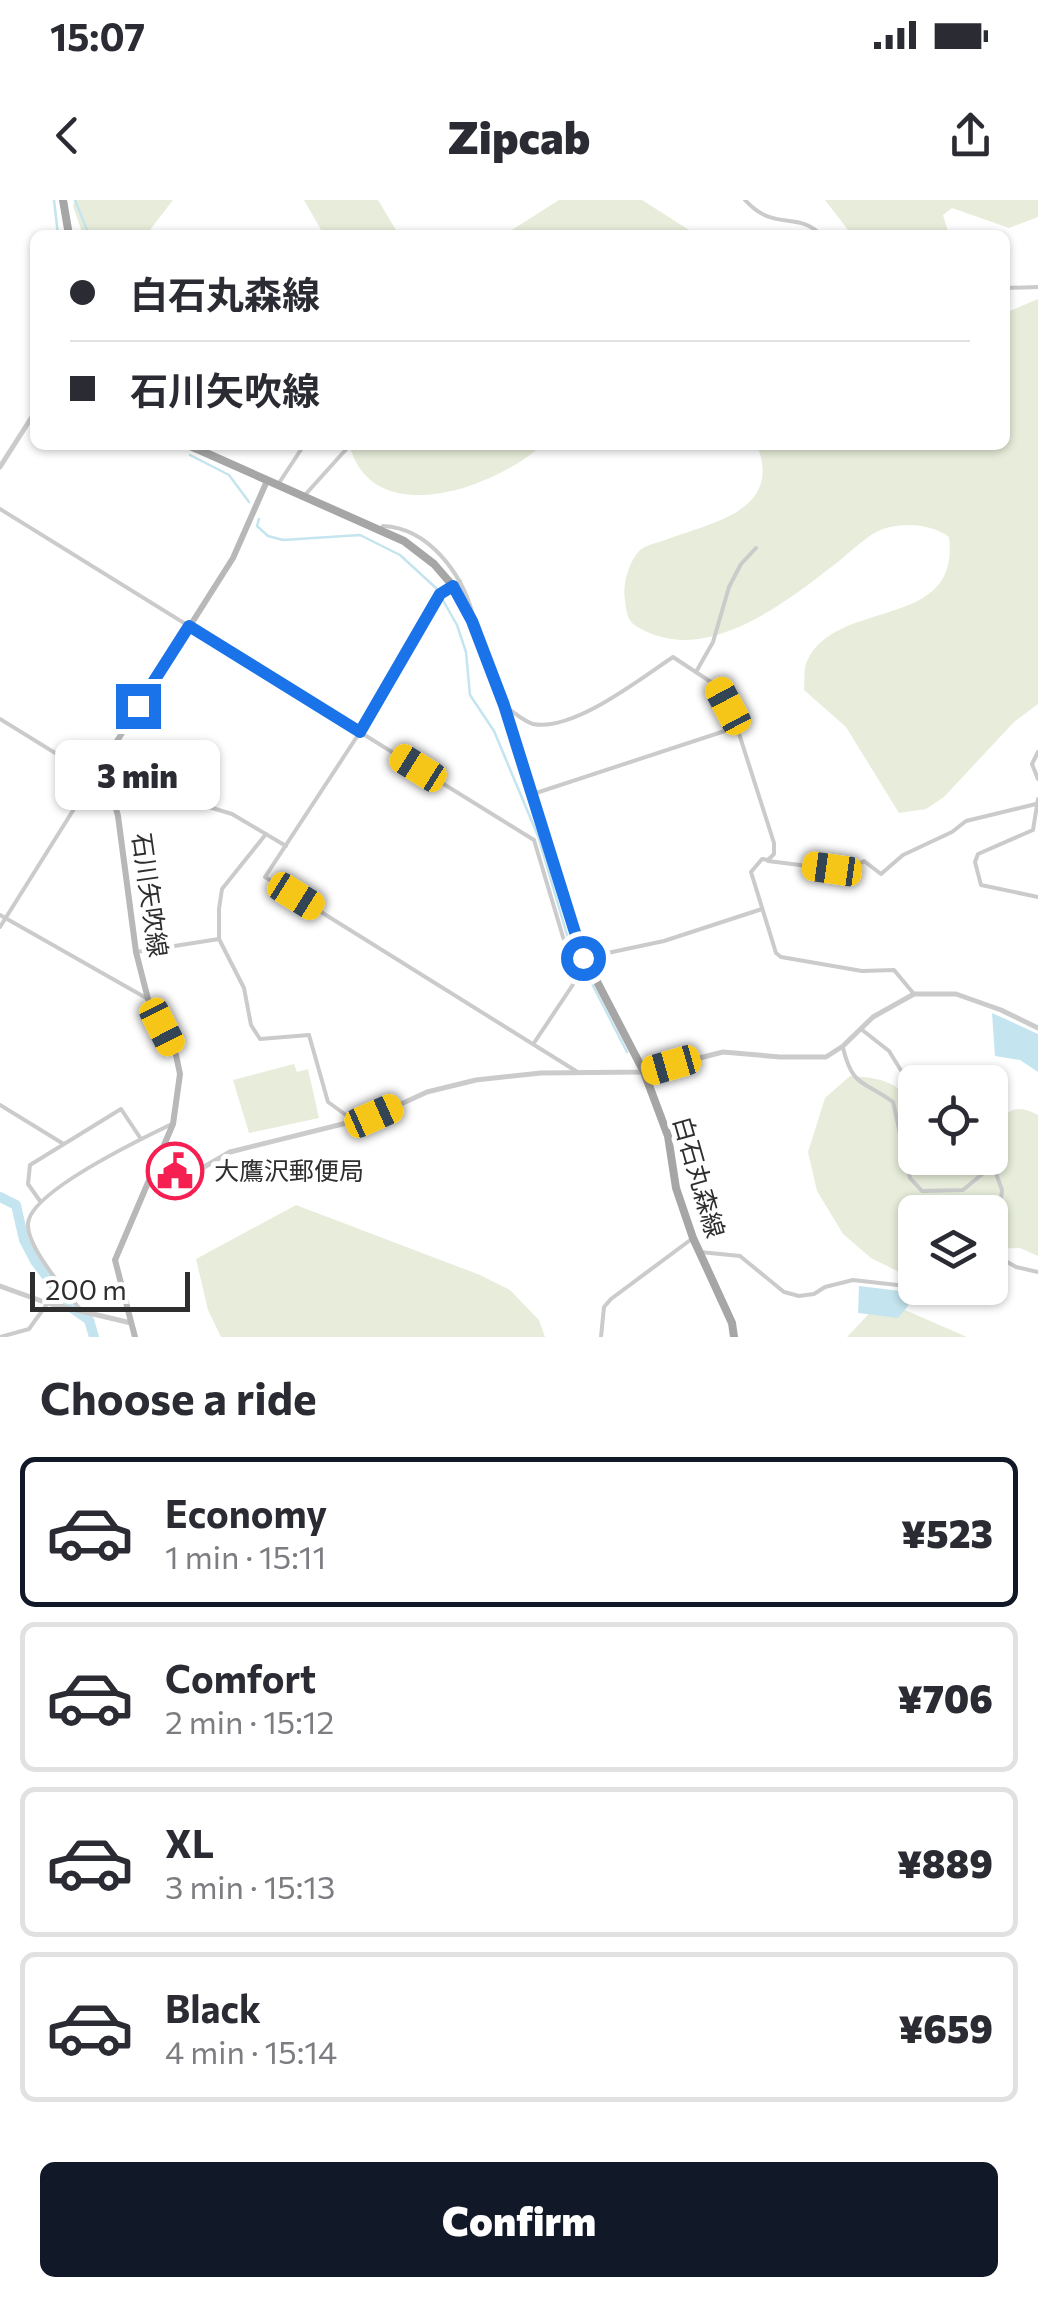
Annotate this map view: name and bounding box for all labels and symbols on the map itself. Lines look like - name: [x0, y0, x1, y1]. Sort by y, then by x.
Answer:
- car: [701, 672, 755, 740]
- route end: [116, 684, 161, 729]
- car: [385, 739, 451, 797]
- callout: 3 min: [56, 741, 220, 811]
- street label: 石川矢吹線: [127, 831, 175, 959]
- car: [800, 850, 864, 888]
- car: [263, 867, 329, 925]
- route start: [561, 936, 606, 981]
- car: [135, 993, 189, 1061]
- car: [638, 1042, 704, 1088]
- car: [340, 1090, 408, 1142]
- street label: 白石丸森線: [668, 1113, 732, 1241]
- public building icon: 大鷹沢郵便局: [145, 1141, 205, 1201]
- place label: 大鷹沢郵便局: [214, 1155, 364, 1185]
- scale bar: [30, 1267, 190, 1312]

